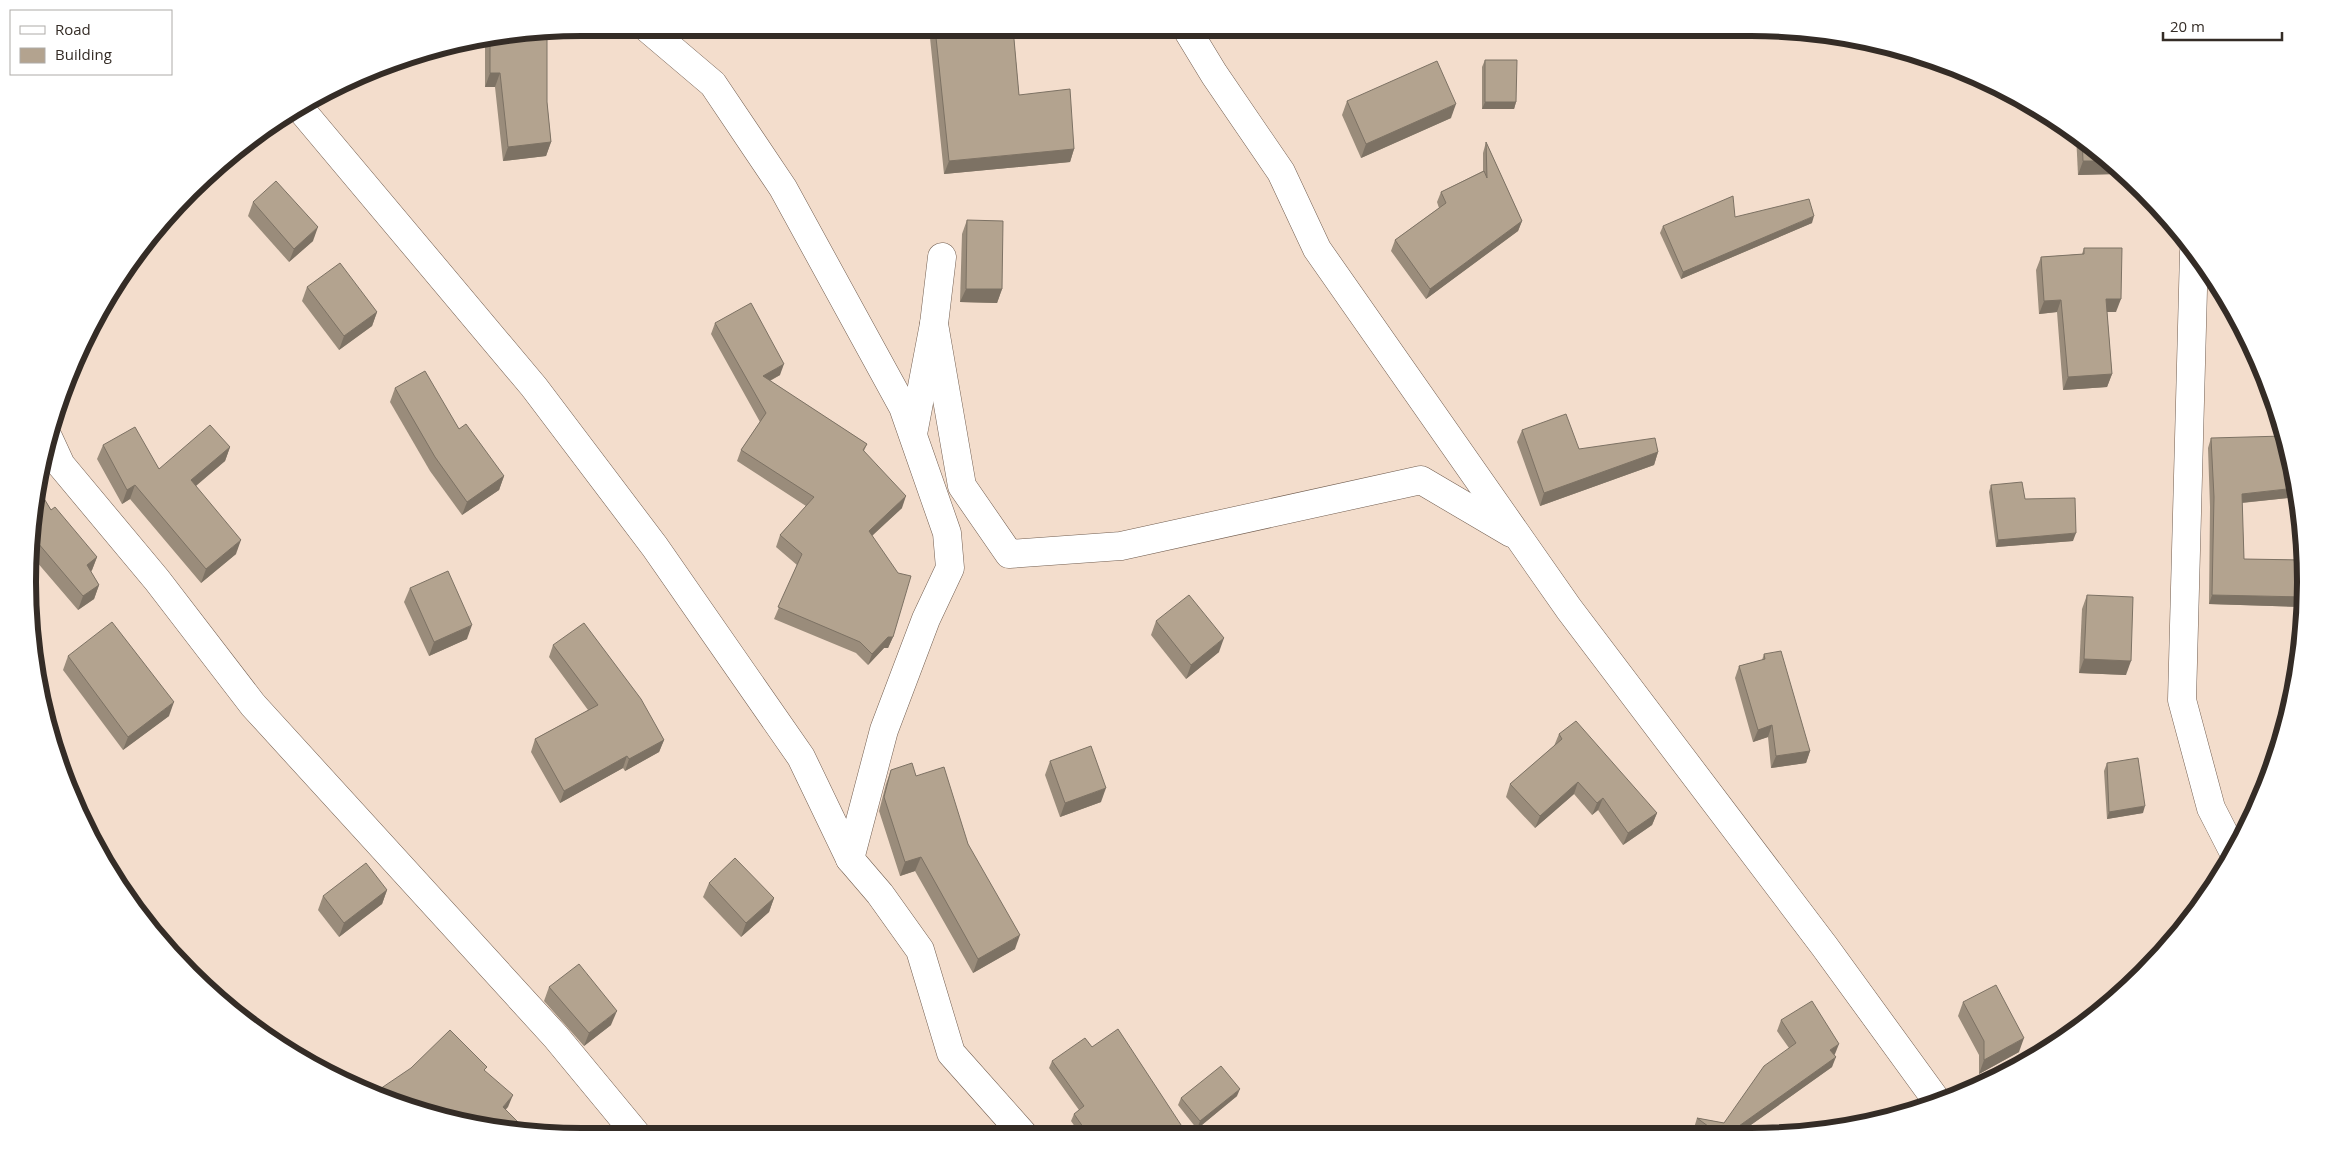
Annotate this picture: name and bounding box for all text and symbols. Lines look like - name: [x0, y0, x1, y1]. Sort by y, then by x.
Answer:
- legend: [10, 10, 172, 75]
- scale bar: [2163, 10, 2282, 42]
- text: 20 m: [2170, 16, 2205, 36]
- text: Road: [55, 19, 91, 39]
- text: Building: [55, 44, 112, 64]

